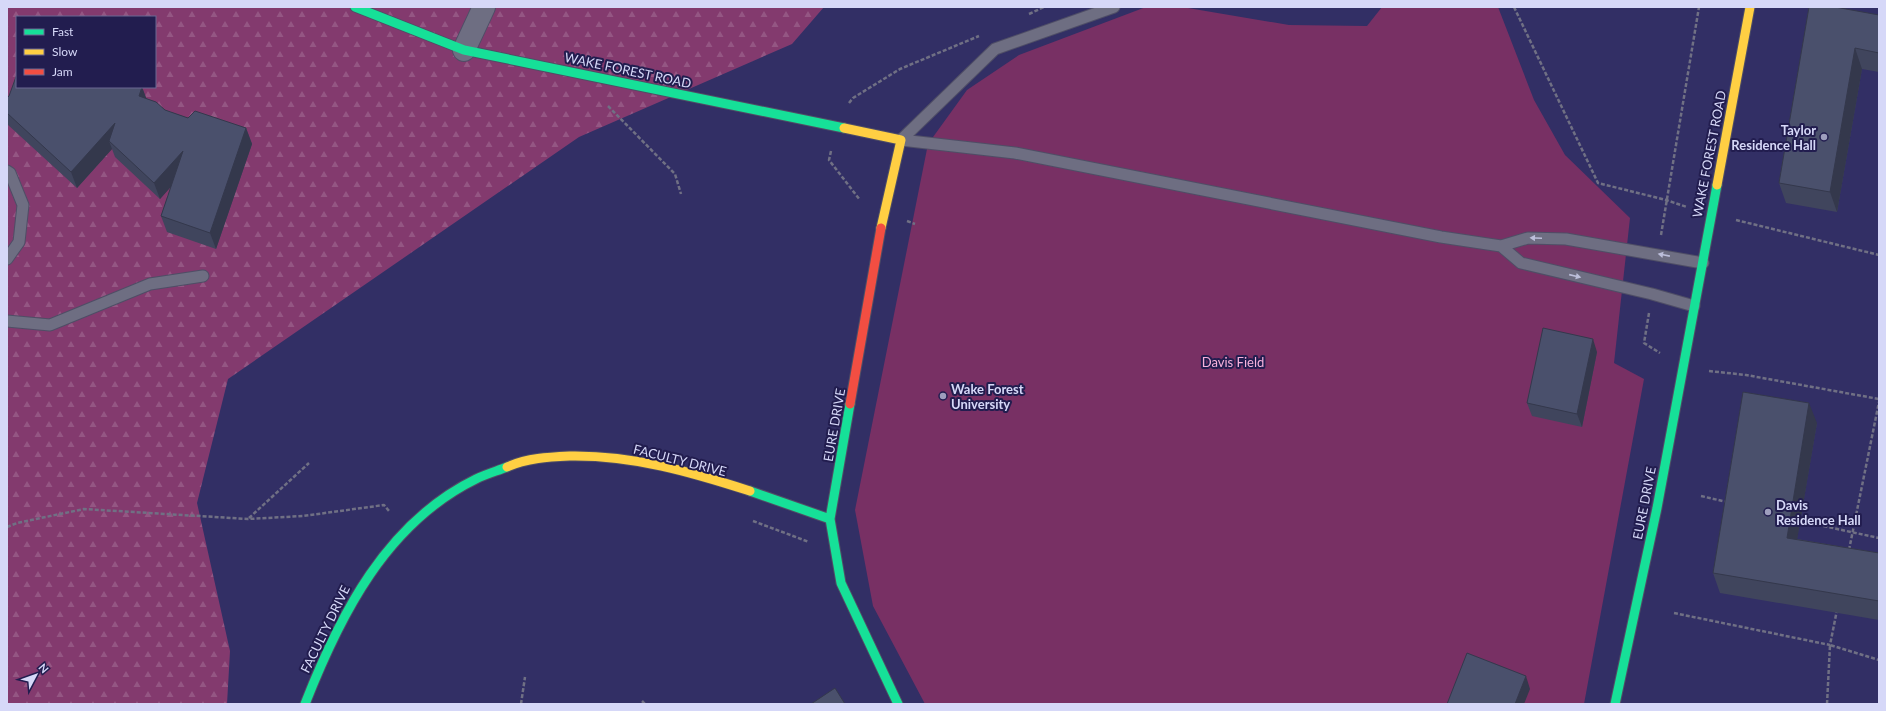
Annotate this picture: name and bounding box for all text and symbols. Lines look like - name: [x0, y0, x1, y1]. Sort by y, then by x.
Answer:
- legend: [16, 16, 156, 88]
- text: Fast: [52, 24, 74, 39]
- text: Slow: [52, 44, 78, 59]
- street label: WAKE FOREST ROAD: [563, 49, 693, 91]
- text: Jam: [52, 64, 73, 79]
- street label: WAKE FOREST ROAD: [1689, 89, 1729, 219]
- place label: Taylor Residence Hall: [1731, 122, 1816, 153]
- marker: Taylor Residence Hall: [1819, 132, 1829, 142]
- one-way arrow: [1529, 235, 1542, 241]
- one-way arrow: [1658, 252, 1670, 258]
- one-way arrow: [1568, 273, 1581, 279]
- park label: Davis Field: [1202, 354, 1264, 370]
- place label: Wake Forest University: [951, 381, 1024, 412]
- street label: EURE DRIVE: [820, 387, 848, 463]
- marker: Wake Forest University: [938, 391, 948, 401]
- street label: FACULTY DRIVE: [632, 441, 728, 479]
- street label: EURE DRIVE: [1629, 465, 1659, 541]
- place label: Davis Residence Hall: [1776, 497, 1861, 528]
- marker: Davis Residence Hall: [1763, 507, 1773, 517]
- street label: FACULTY DRIVE: [297, 583, 353, 675]
- north arrow: [16, 655, 56, 695]
- text: N: [36, 661, 52, 676]

